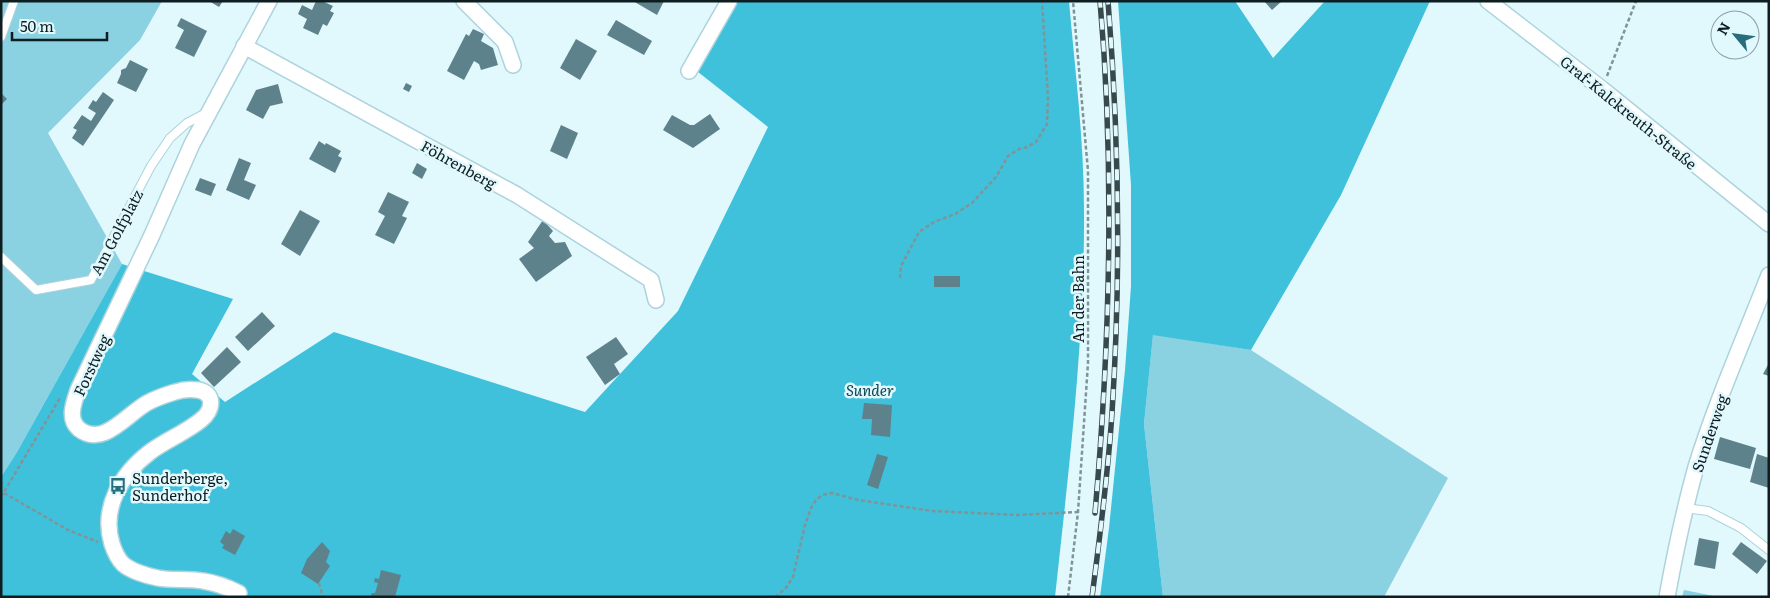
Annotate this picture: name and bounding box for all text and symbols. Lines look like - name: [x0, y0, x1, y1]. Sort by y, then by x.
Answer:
- scale bar: [12, 10, 108, 42]
- north arrow: [1710, 10, 1760, 60]
- text: 50 m: [20, 14, 54, 37]
- text: N: [1711, 18, 1734, 38]
- street label: Graf-Kalckreuth-Straße: [1556, 49, 1703, 175]
- street label: Föhrenberg: [417, 134, 502, 195]
- street label: Am Golfplatz: [84, 185, 148, 279]
- street label: An der Bahn: [1066, 255, 1089, 343]
- street label: Forstweg: [67, 330, 116, 400]
- park label: Sunder: [846, 378, 894, 401]
- street label: Sunderweg: [1685, 390, 1733, 475]
- place label: Sunderberge, Sunderhof: [132, 466, 228, 506]
- bus stop icon: Sunderberge, Sunderhof: [108, 476, 128, 496]

